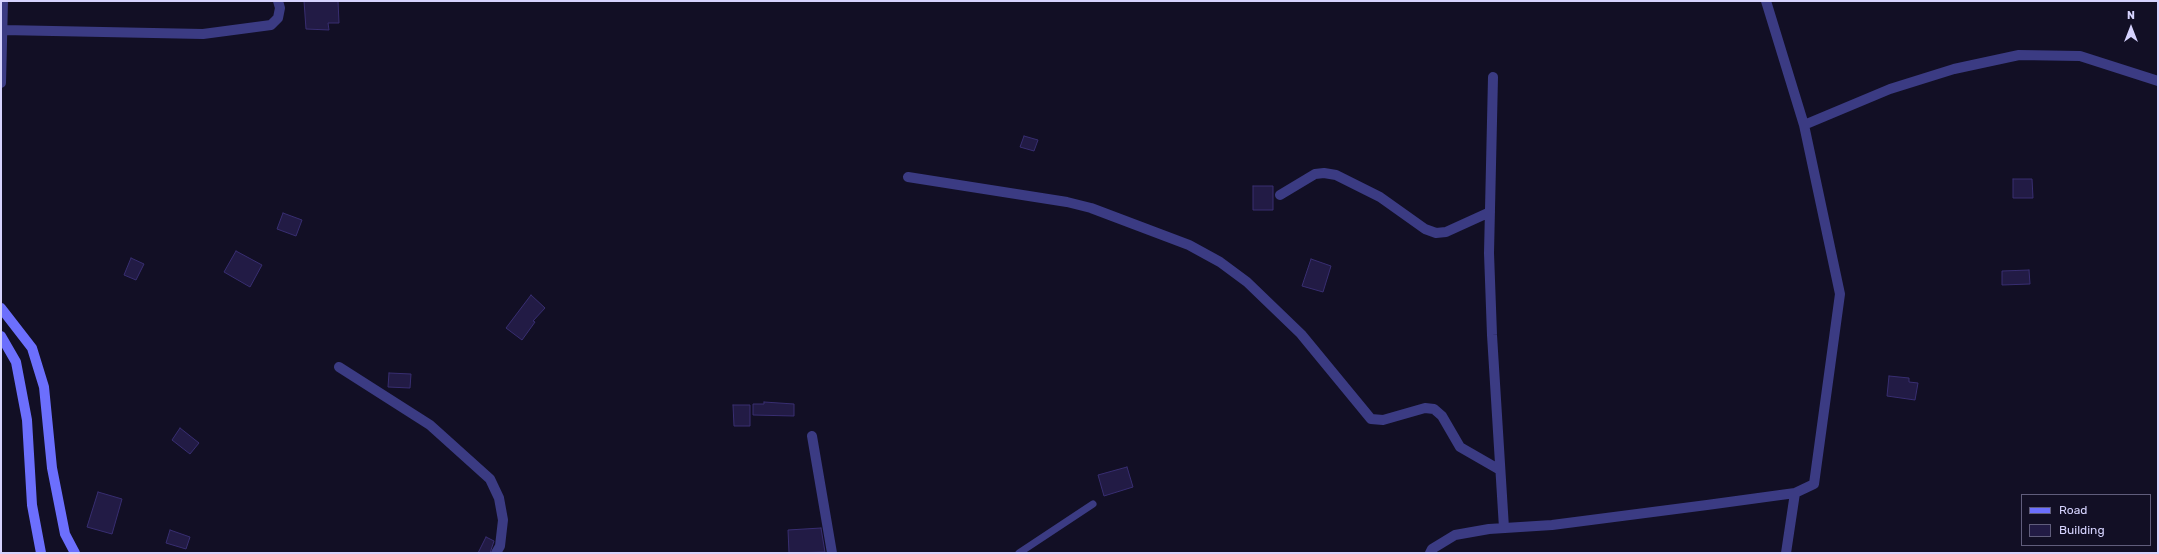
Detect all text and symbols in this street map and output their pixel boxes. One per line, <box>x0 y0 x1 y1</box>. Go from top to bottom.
north arrow <box>2111 8 2151 48</box>
text: N <box>2127 9 2135 22</box>
legend <box>2021 494 2151 546</box>
text: Road <box>2059 503 2087 517</box>
text: Building <box>2059 523 2105 537</box>

